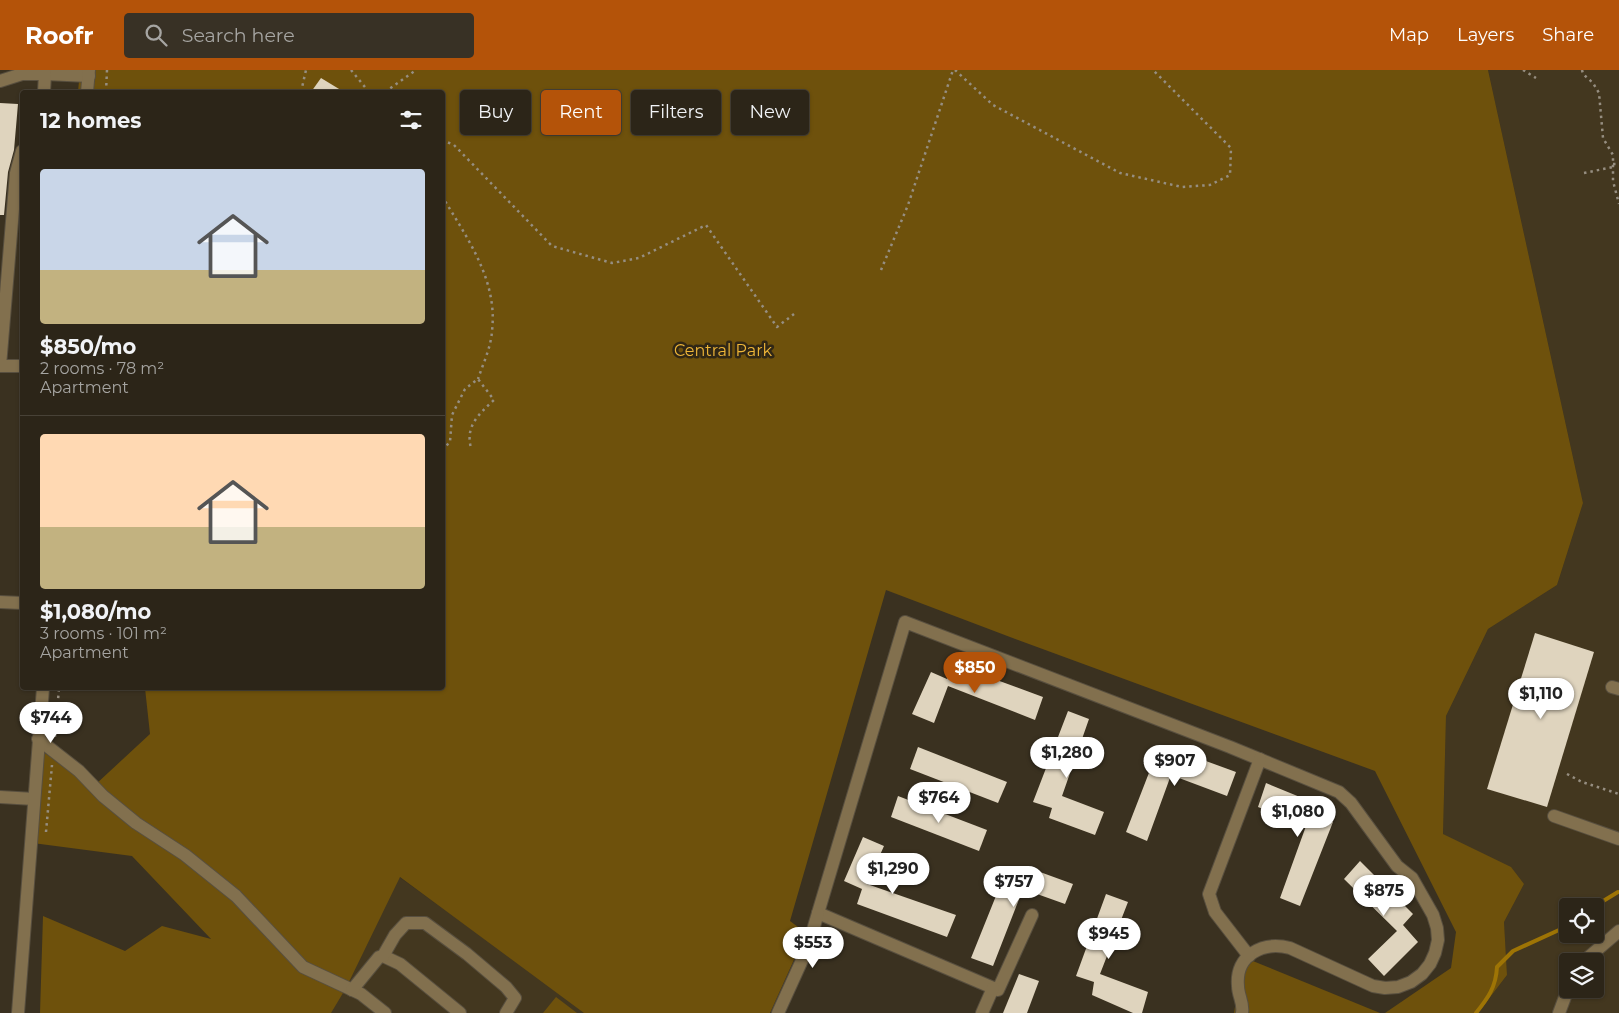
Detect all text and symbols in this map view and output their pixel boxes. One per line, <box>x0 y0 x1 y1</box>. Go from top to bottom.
search box <box>124 13 474 58</box>
text: Roofr <box>25 21 94 50</box>
icon: search <box>142 21 170 49</box>
text: Search here <box>182 24 295 47</box>
text: Map <box>1389 24 1429 46</box>
text: Layers <box>1457 24 1514 46</box>
text: Share <box>1542 24 1594 46</box>
chip: Buy <box>460 90 531 135</box>
chip: Rent <box>541 90 621 135</box>
chip: Filters <box>631 90 721 135</box>
chip: New <box>731 90 809 135</box>
icon: filters <box>397 106 425 134</box>
text: 12 homes <box>40 108 141 133</box>
icon: home <box>188 201 278 291</box>
text: $850/mo <box>40 334 136 359</box>
park label: Central Park <box>674 341 773 360</box>
text: 2 rooms · 78 m² <box>40 359 164 378</box>
text: Apartment <box>40 378 129 397</box>
icon: home <box>188 467 278 557</box>
text: $1,080/mo <box>40 599 151 624</box>
text: 3 rooms · 101 m² <box>40 624 167 643</box>
text: Apartment <box>40 643 129 662</box>
pin: $850 <box>945 652 1005 694</box>
text: $850 <box>954 658 996 677</box>
pin: $1,110 <box>1500 678 1582 720</box>
text: $1,110 <box>1519 684 1563 703</box>
pin: $744 <box>21 702 81 744</box>
text: $744 <box>31 708 71 727</box>
pin: $1,280 <box>1026 736 1108 779</box>
text: $1,280 <box>1041 743 1093 762</box>
pin: $907 <box>1145 744 1205 787</box>
text: $907 <box>1155 751 1195 770</box>
pin: $764 <box>909 782 969 824</box>
text: $764 <box>919 788 959 807</box>
pin: $1,080 <box>1257 796 1339 838</box>
text: $1,080 <box>1272 802 1324 821</box>
pin: $1,290 <box>852 852 934 895</box>
text: $1,290 <box>867 859 919 878</box>
pin: $757 <box>984 866 1044 908</box>
text: $757 <box>995 872 1033 891</box>
pin: $875 <box>1354 874 1414 917</box>
text: $875 <box>1364 881 1404 900</box>
map controls <box>1559 898 1604 998</box>
button: locate <box>1559 898 1604 943</box>
pin: $945 <box>1079 918 1139 960</box>
text: $945 <box>1089 924 1129 943</box>
pin: $553 <box>783 926 843 969</box>
text: $553 <box>794 933 832 952</box>
button: layers <box>1559 953 1604 998</box>

